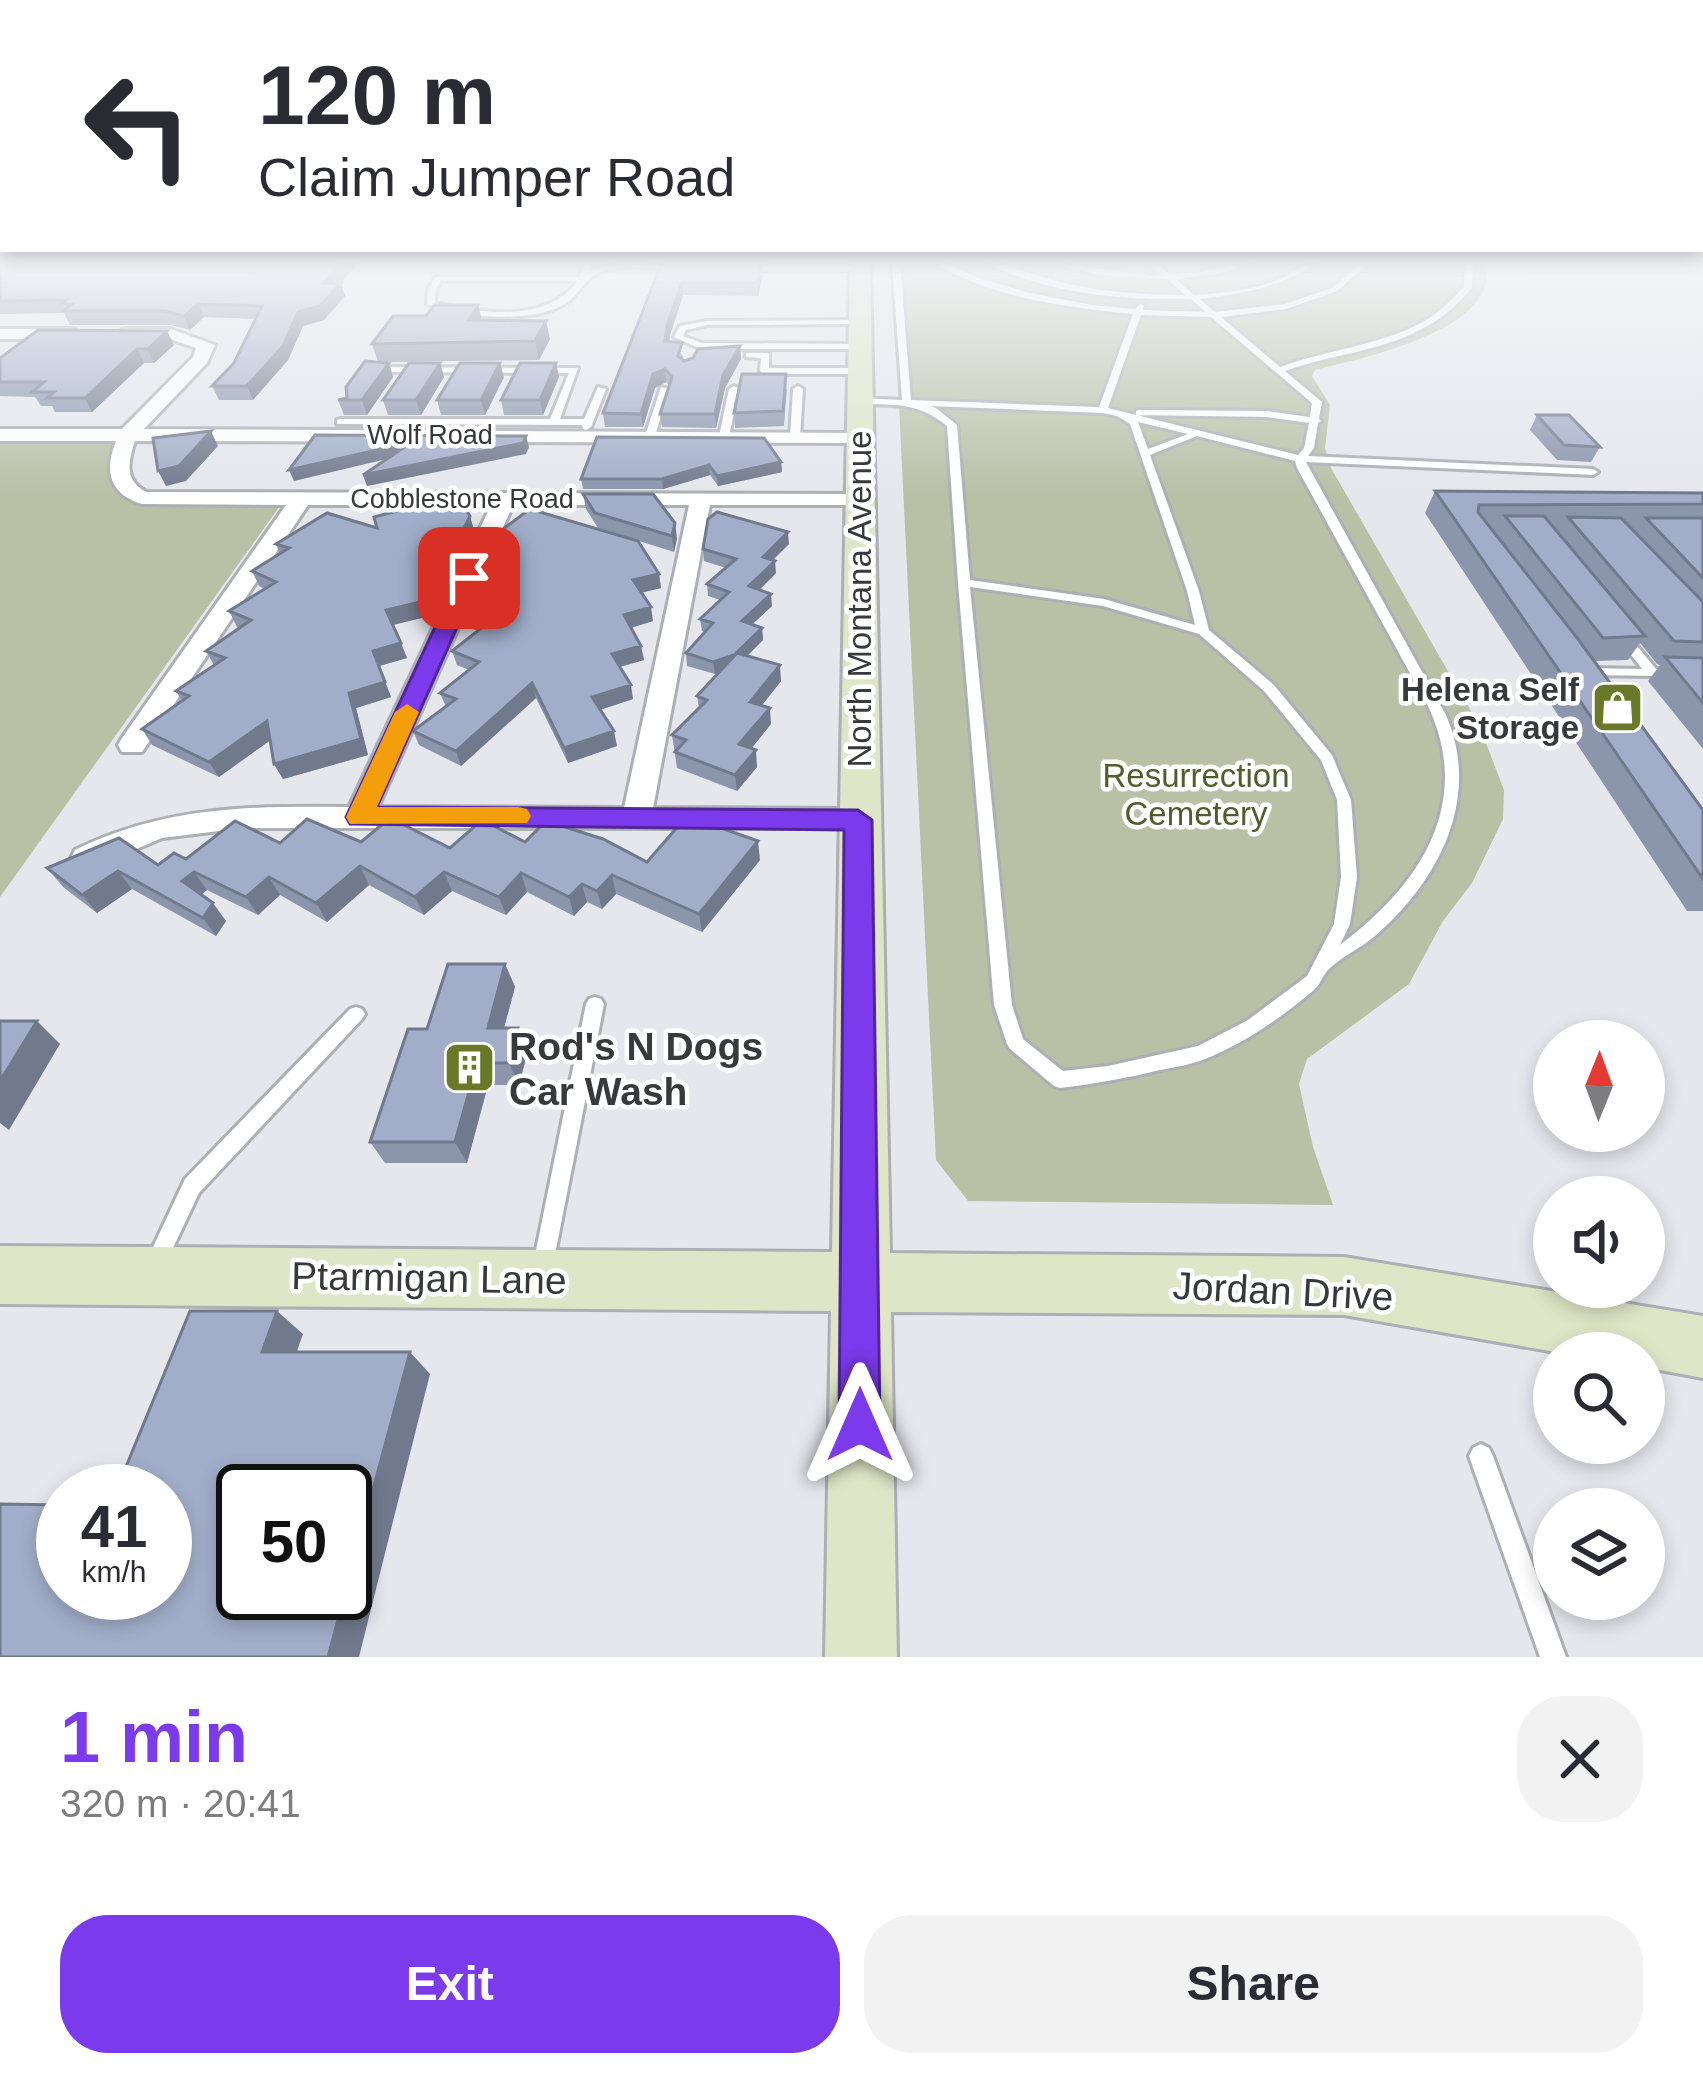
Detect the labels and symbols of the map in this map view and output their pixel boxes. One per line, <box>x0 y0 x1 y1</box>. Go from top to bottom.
street label: Wolf Road <box>367 420 493 450</box>
street label: North Montana Avenue <box>841 431 878 767</box>
street label: Cobblestone Road <box>350 484 574 514</box>
pin <box>418 527 520 629</box>
place label: Helena Self Storage <box>1401 671 1580 746</box>
shop icon: Helena Self Storage <box>1590 680 1646 736</box>
park label: Resurrection Cemetery <box>1102 757 1290 832</box>
north arrow <box>1533 1020 1665 1152</box>
place label: Rod's N Dogs Car Wash <box>509 1025 763 1113</box>
building icon: Rod's N Dogs Car Wash <box>442 1040 498 1096</box>
street label: Ptarmigan Lane <box>291 1254 567 1302</box>
street label: Jordan Drive <box>1171 1264 1395 1318</box>
position arrow <box>797 1362 923 1488</box>
speed limit sign: 50 <box>216 1464 372 1620</box>

